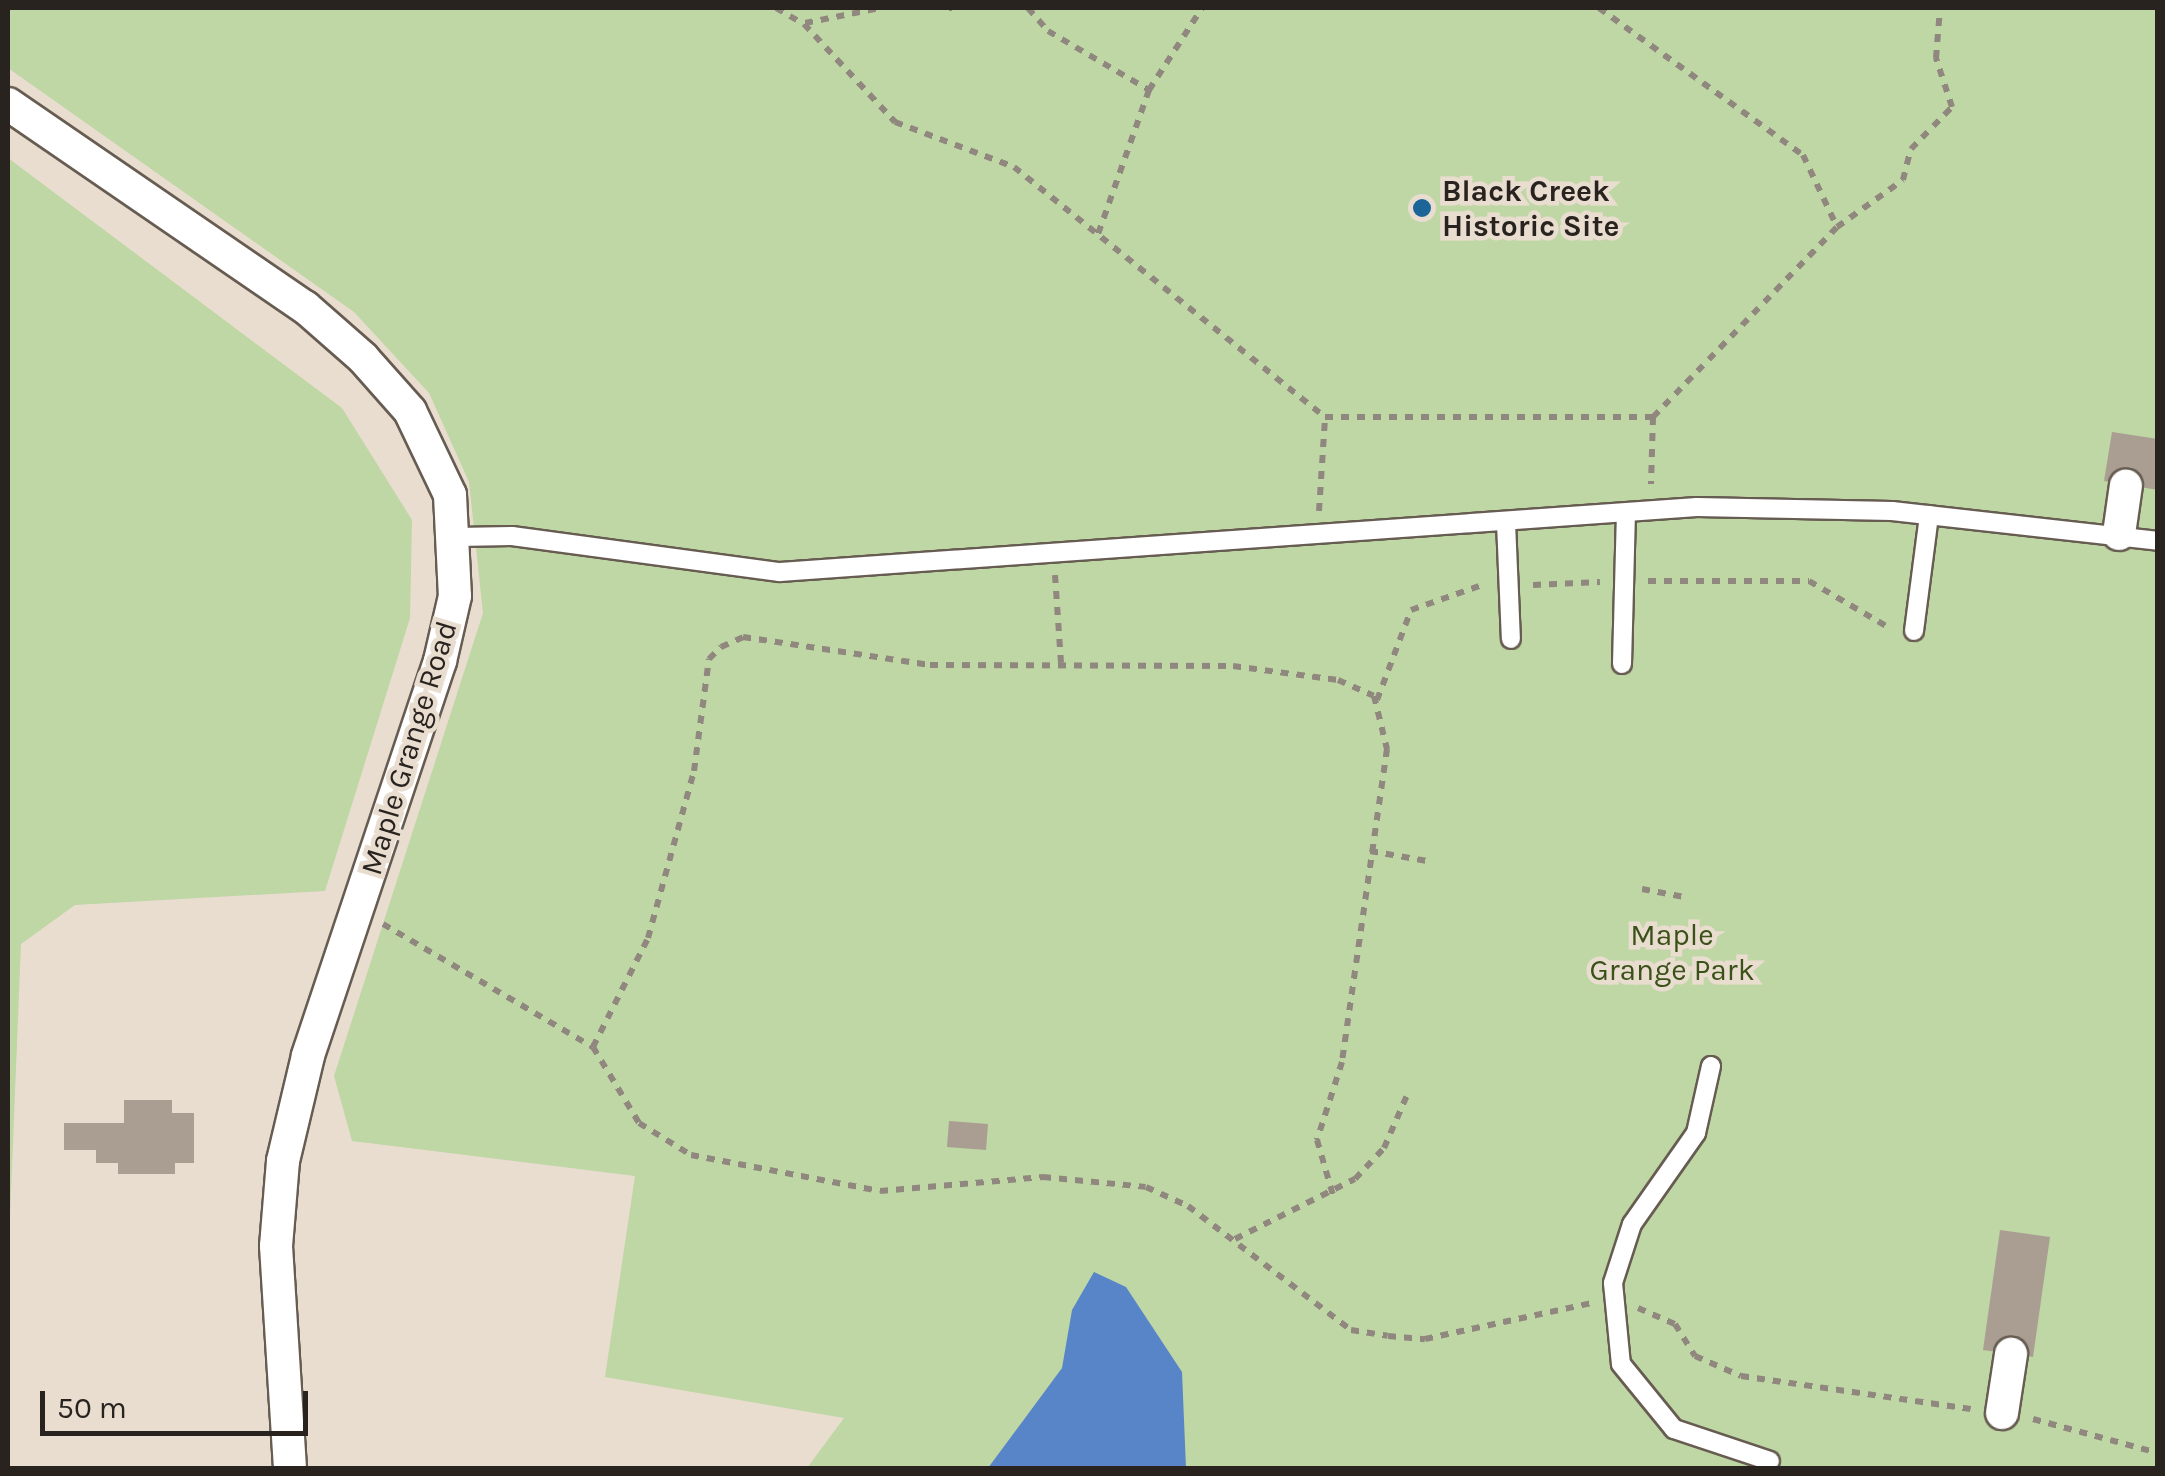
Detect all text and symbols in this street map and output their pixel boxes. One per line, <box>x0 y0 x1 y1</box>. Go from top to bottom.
place label: Black Creek Historic Site <box>1442 173 1619 244</box>
marker: Black Creek Historic Site <box>1411 197 1433 219</box>
street label: Maple Grange Road <box>353 617 465 879</box>
park label: Maple Grange Park <box>1589 917 1755 988</box>
scale bar <box>45 1371 312 1433</box>
text: 50 m <box>57 1390 127 1426</box>

